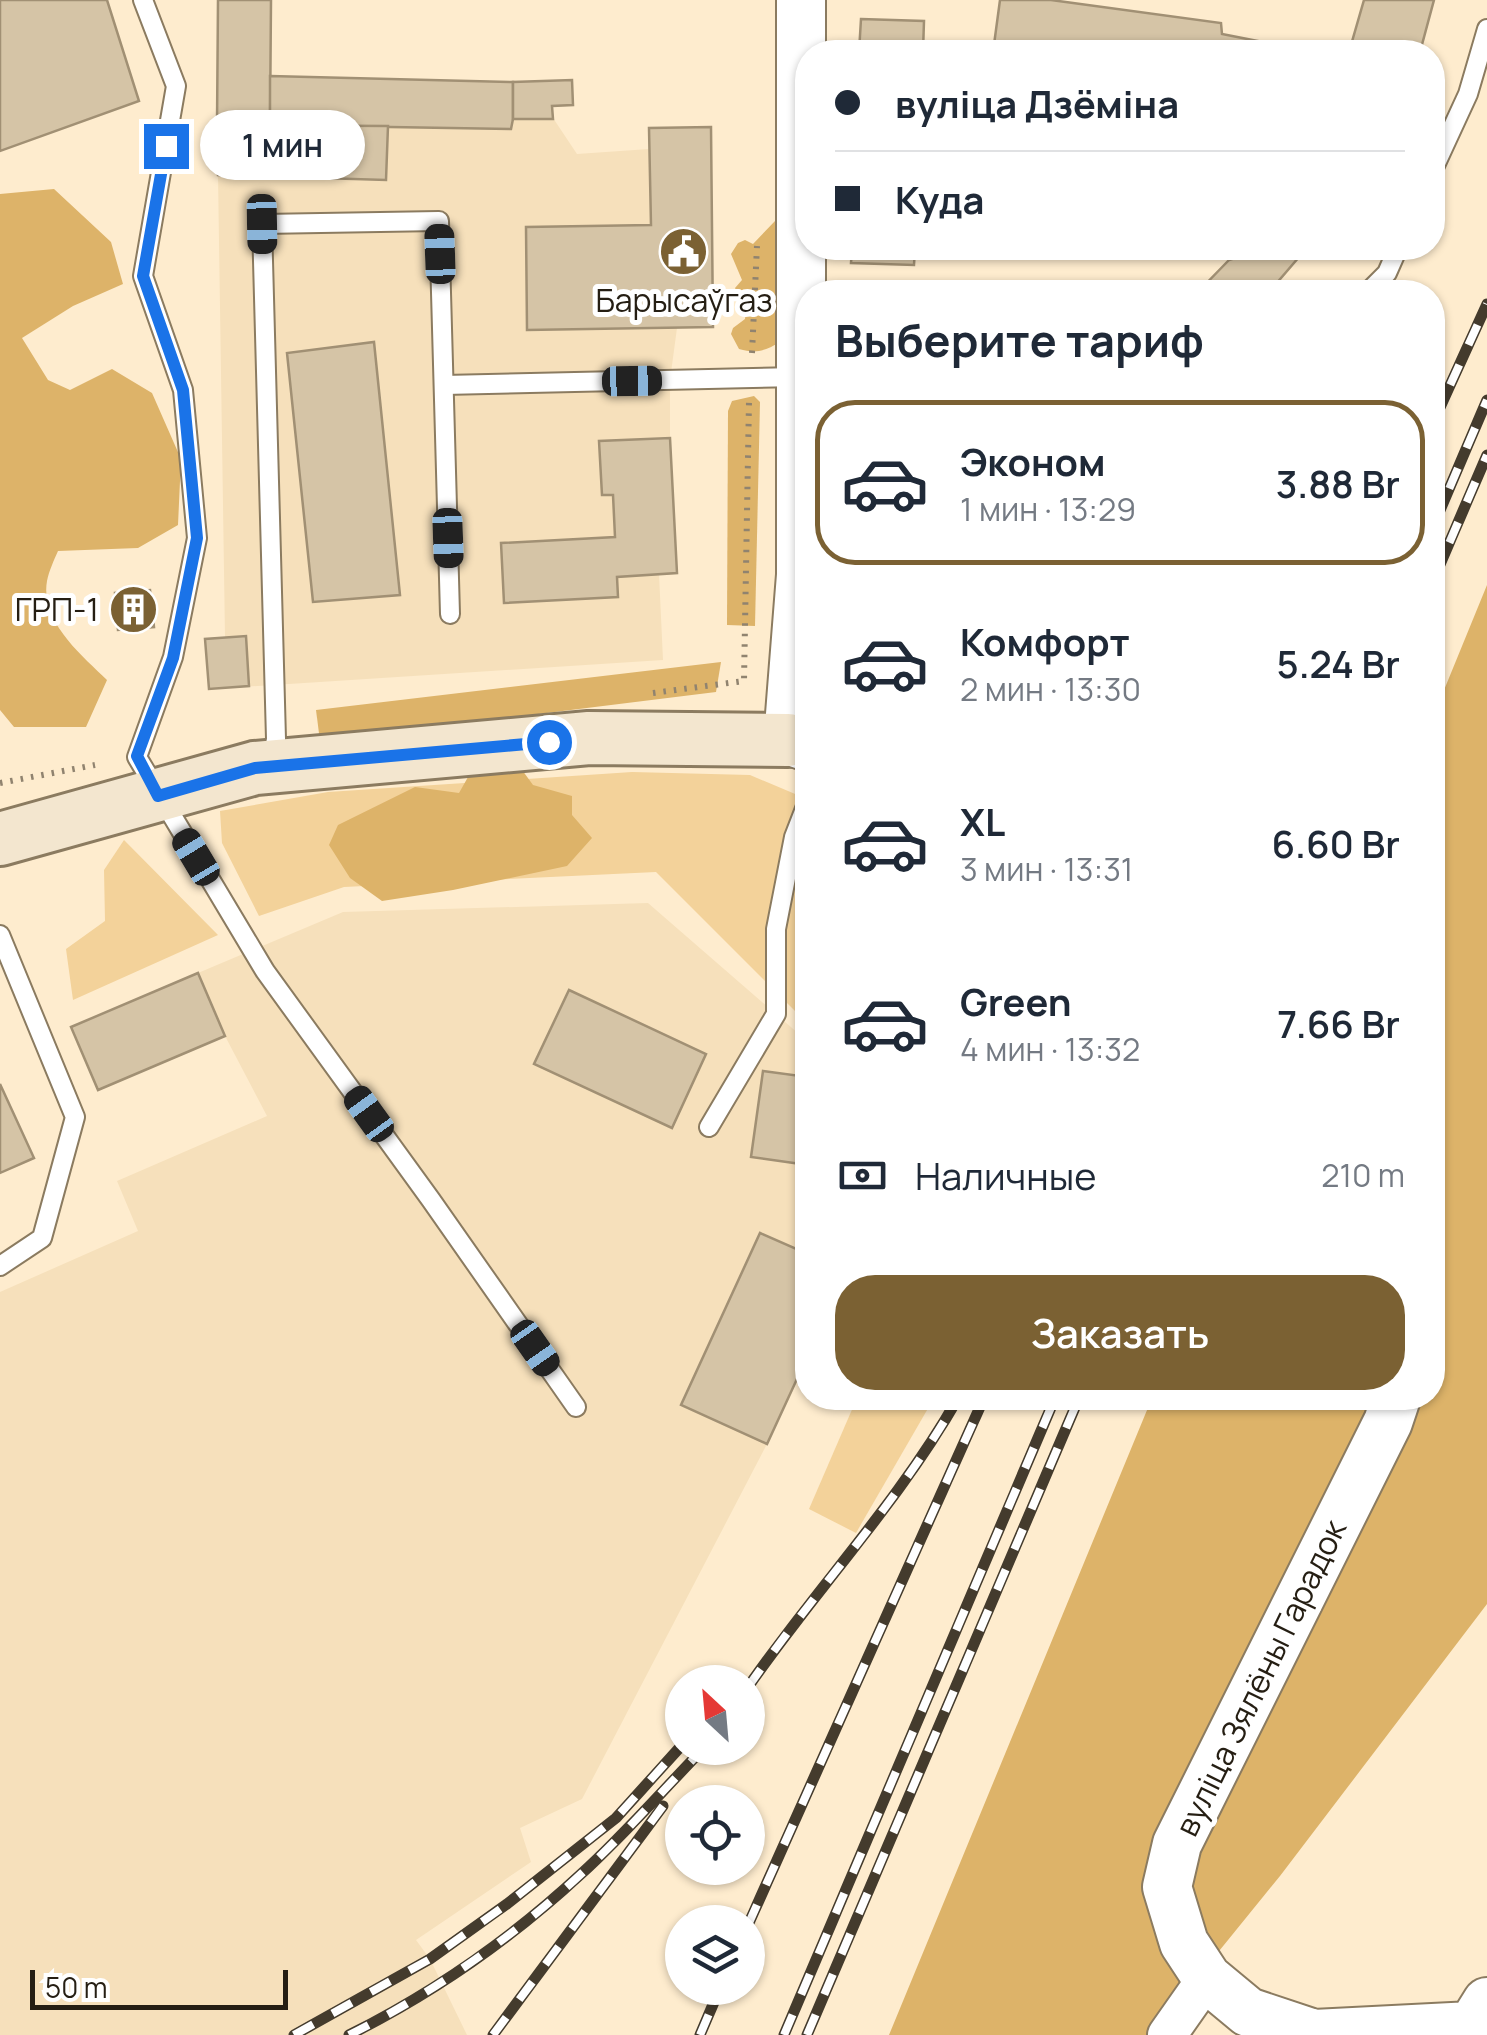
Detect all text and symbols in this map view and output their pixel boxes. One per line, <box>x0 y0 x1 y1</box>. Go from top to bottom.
text: вуліца Дзёміна <box>895 77 1179 129</box>
callout: 1 мин <box>201 111 366 181</box>
text: 1 мин <box>242 123 323 167</box>
route end <box>144 124 189 169</box>
text: Куда <box>895 173 984 225</box>
car <box>246 194 278 254</box>
car <box>424 223 456 285</box>
public building icon: Барысаўгаз <box>658 225 710 277</box>
place label: Барысаўгаз <box>595 278 773 322</box>
text: Выберите тариф <box>835 309 1204 371</box>
car <box>602 365 662 397</box>
text: Эконом <box>960 435 1106 487</box>
icon: car <box>840 438 930 528</box>
text: 3.88 Br <box>1276 457 1400 509</box>
text: 1 мин · 13:29 <box>960 487 1136 531</box>
car <box>432 507 464 569</box>
building icon: ГРП-1 <box>108 584 160 636</box>
place label: ГРП-1 <box>15 587 99 631</box>
text: Комфорт <box>960 615 1130 667</box>
icon: car <box>840 618 930 708</box>
text: 5.24 Br <box>1276 637 1400 689</box>
text: 2 мин · 13:30 <box>960 667 1141 711</box>
route start <box>527 720 572 765</box>
text: XL <box>960 795 1005 847</box>
icon: car <box>840 798 930 888</box>
text: 6.60 Br <box>1271 817 1400 869</box>
car <box>168 824 224 890</box>
text: 3 мин · 13:31 <box>960 847 1133 891</box>
text: Green <box>960 975 1072 1027</box>
icon: car <box>840 978 930 1068</box>
text: 7.66 Br <box>1277 997 1400 1049</box>
text: 4 мин · 13:32 <box>960 1027 1140 1071</box>
car <box>339 1081 399 1147</box>
icon: cash <box>835 1148 890 1203</box>
text: Наличные <box>915 1149 1096 1201</box>
text: 210 m <box>1321 1153 1405 1197</box>
button: Заказать <box>835 1275 1405 1390</box>
car <box>506 1315 564 1381</box>
street label: вуліца Зялёны Гарадок <box>1164 1511 1356 1843</box>
north arrow <box>665 1665 765 1765</box>
map controls <box>665 1665 765 2005</box>
button: locate <box>665 1785 765 1885</box>
button: layers <box>665 1905 765 2005</box>
scale bar <box>30 1965 288 2010</box>
text: 50 m <box>45 1968 108 2006</box>

